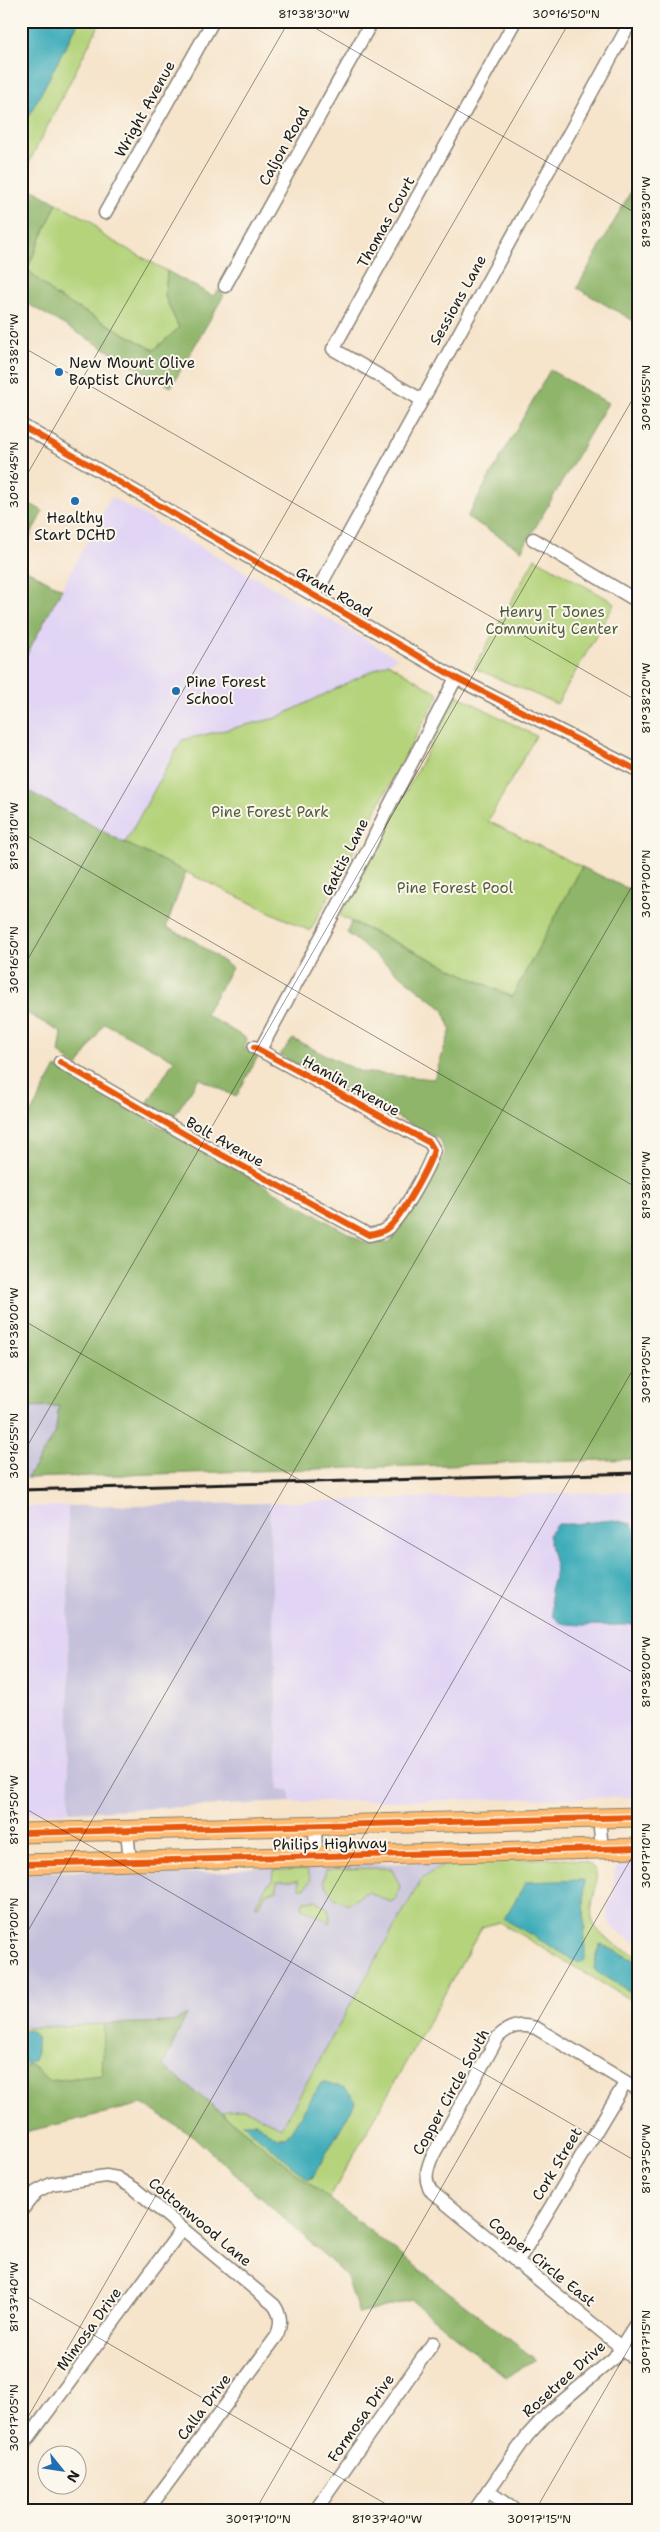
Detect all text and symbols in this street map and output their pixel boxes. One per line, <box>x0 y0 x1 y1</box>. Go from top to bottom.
text: 81°38'30"W <box>278 6 350 22</box>
text: 30°16'50"N <box>532 6 600 22</box>
street label: Wright Avenue <box>110 57 180 161</box>
street label: Caljon Road <box>254 102 314 189</box>
street label: Thomas Court <box>353 173 419 271</box>
text: 81°38'30"W <box>638 176 654 248</box>
street label: Sessions Lane <box>425 251 491 349</box>
text: 81°38'20"W <box>6 313 22 385</box>
place label: New Mount Olive Baptist Church <box>69 353 195 390</box>
text: 30°16'55"N <box>638 365 654 431</box>
marker: New Mount Olive Baptist Church <box>53 366 65 378</box>
text: 30°16'45"N <box>6 442 22 508</box>
marker: Healthy Start DCHD <box>69 495 81 507</box>
place label: Healthy Start DCHD <box>34 508 116 545</box>
street label: Grant Road <box>292 562 376 622</box>
park label: Henry T Jones Community Center <box>485 602 619 639</box>
text: 81°38'20"W <box>638 662 654 734</box>
place label: Pine Forest School <box>186 672 266 709</box>
marker: Pine Forest School <box>170 685 182 697</box>
text: 81°38'10"W <box>6 802 22 870</box>
park label: Pine Forest Park <box>211 802 329 822</box>
street label: Gattis Lane <box>317 815 373 899</box>
text: 30°17'00"N <box>638 850 654 918</box>
park label: Pine Forest Pool <box>397 878 514 898</box>
text: 30°16'50"N <box>6 926 22 994</box>
street label: Hamlin Avenue <box>299 1051 403 1121</box>
street label: Bolt Avenue <box>182 1112 268 1172</box>
text: 81°38'10"W <box>638 1151 654 1219</box>
text: 81°38'00"W <box>6 1287 22 1359</box>
text: 30°17'05"N <box>638 1336 654 1404</box>
text: 30°16'55"N <box>6 1413 22 1479</box>
text: 81°38'00"W <box>638 1636 654 1708</box>
text: 81°37'50"W <box>6 1775 22 1845</box>
text: 30°17'10"N <box>638 1823 654 1889</box>
street label: Philips Highway <box>272 1833 388 1855</box>
text: 30°17'00"N <box>6 1898 22 1966</box>
street label: Copper Circle South <box>408 2025 494 2159</box>
street label: Cork Street <box>527 2124 587 2204</box>
text: 81°37'50"W <box>638 2124 654 2194</box>
street label: Cottonwood Lane <box>144 2173 256 2271</box>
street label: Copper Circle East <box>484 2213 600 2311</box>
text: 81°37'40"W <box>6 2262 22 2332</box>
street label: Mimosa Drive <box>52 2283 126 2375</box>
text: 30°17'15"N <box>638 2310 654 2374</box>
street label: Rosetree Drive <box>518 2336 610 2422</box>
street label: Calla Drive <box>172 2370 236 2444</box>
street label: Formosa Drive <box>323 2370 399 2466</box>
text: 30°17'05"N <box>6 2384 22 2452</box>
north arrow <box>38 2444 88 2494</box>
text: N <box>63 2467 84 2486</box>
text: 30°17'10"N <box>225 2511 291 2527</box>
text: 81°37'40"W <box>352 2511 422 2527</box>
text: 30°17'15"N <box>507 2511 571 2527</box>

